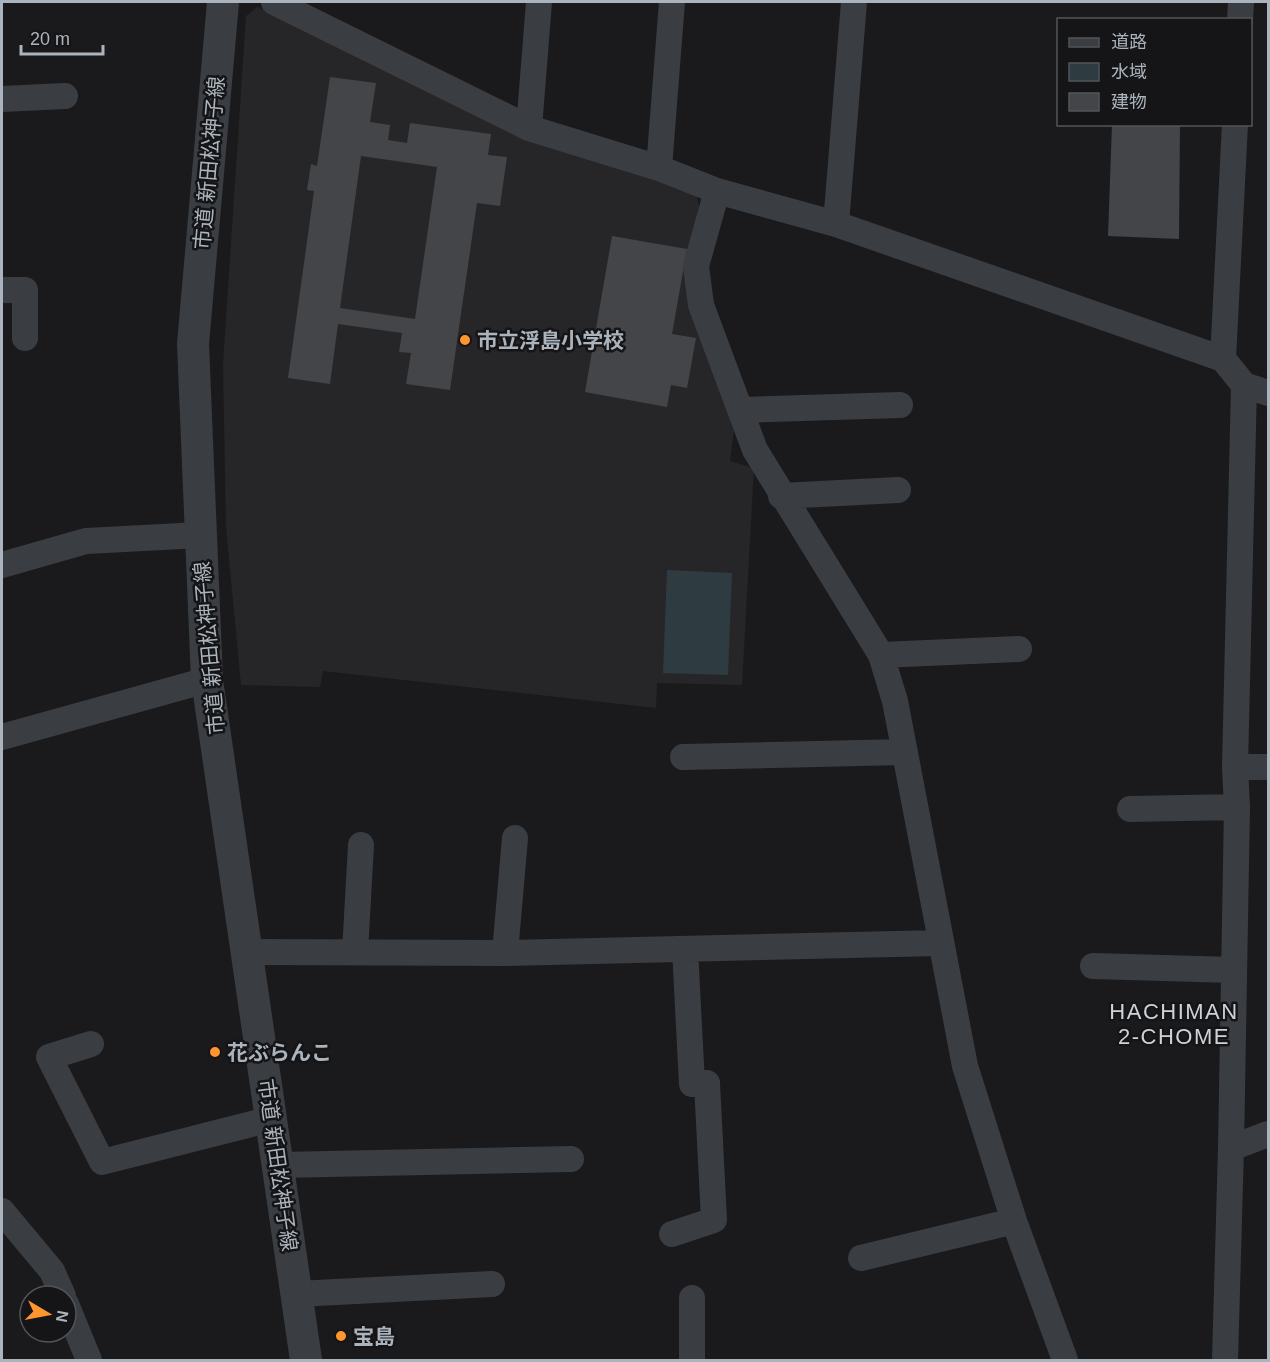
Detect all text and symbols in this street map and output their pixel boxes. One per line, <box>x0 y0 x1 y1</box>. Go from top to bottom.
scale bar <box>21 18 104 56</box>
legend <box>1057 18 1252 126</box>
text: 20 m <box>30 29 70 49</box>
text: 道路 <box>1111 32 1147 52</box>
text: 水域 <box>1111 62 1147 82</box>
street label: 市道 新田松神子線 <box>190 75 228 251</box>
text: 建物 <box>1111 92 1147 112</box>
place label: 市立浮島小学校 <box>477 329 624 352</box>
marker: 市立浮島小学校 <box>458 333 472 347</box>
street label: 市道 新田松神子線 <box>190 560 228 736</box>
district label: HACHIMAN 2-CHOME <box>1109 999 1239 1049</box>
place label: 花ぶらんこ <box>227 1041 332 1064</box>
marker: 花ぶらんこ <box>208 1045 222 1059</box>
street label: 市道 新田松神子線 <box>255 1077 301 1253</box>
north arrow <box>18 1284 78 1344</box>
text: N <box>53 1309 72 1324</box>
place label: 宝島 <box>353 1325 395 1348</box>
marker: 宝島 <box>334 1329 348 1343</box>

